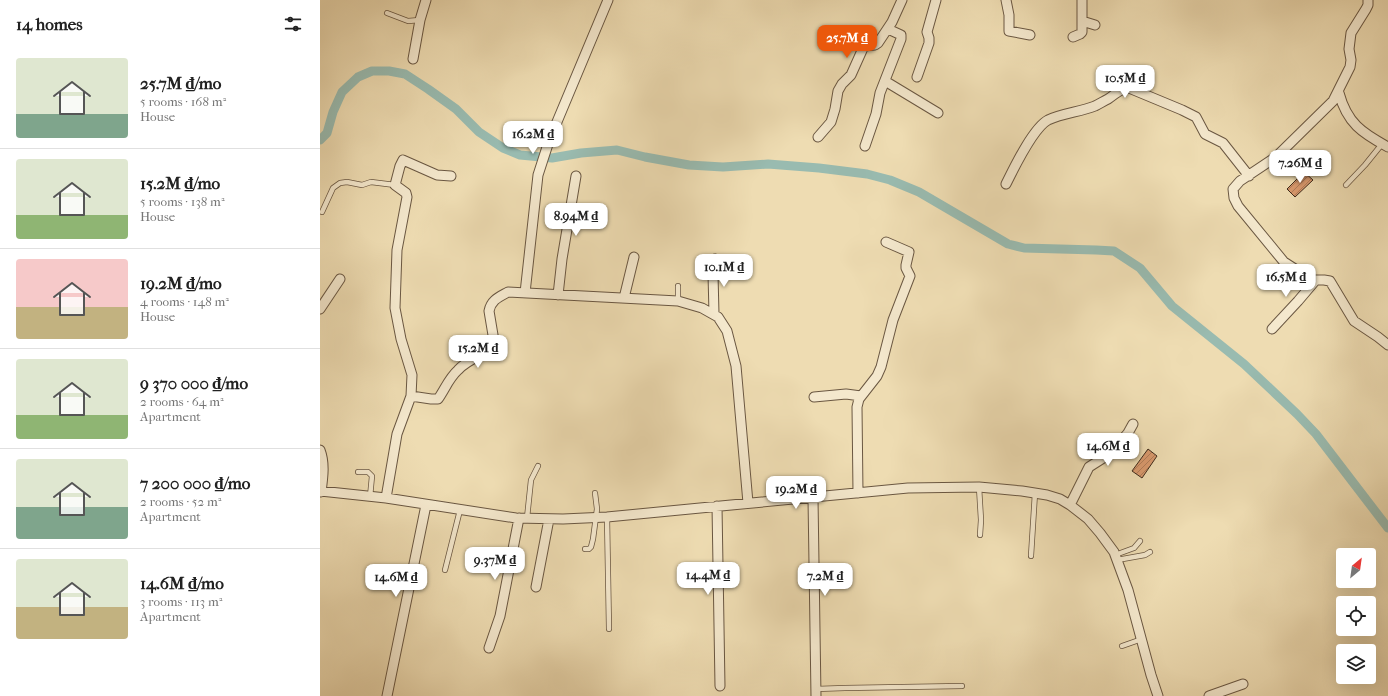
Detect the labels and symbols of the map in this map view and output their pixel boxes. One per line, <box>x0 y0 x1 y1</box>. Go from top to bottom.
pin: 25.7M ₫ <box>810 25 884 59</box>
pin: 10.5M ₫ <box>1088 65 1162 99</box>
pin: 16.2M ₫ <box>496 121 570 155</box>
pin: 7.26M ₫ <box>1263 150 1337 184</box>
pin: 8.94M ₫ <box>539 203 613 237</box>
pin: 10.1M ₫ <box>687 254 761 288</box>
pin: 16.5M ₫ <box>1249 264 1323 298</box>
pin: 15.2M ₫ <box>441 335 515 369</box>
pin: 14.6M ₫ <box>1071 433 1145 467</box>
pin: 19.2M ₫ <box>759 476 833 510</box>
pin: 9.37M ₫ <box>458 547 532 581</box>
north arrow <box>1336 548 1376 588</box>
pin: 14.4M ₫ <box>671 562 745 596</box>
pin: 7.2M ₫ <box>792 563 858 597</box>
pin: 14.6M ₫ <box>359 564 433 598</box>

